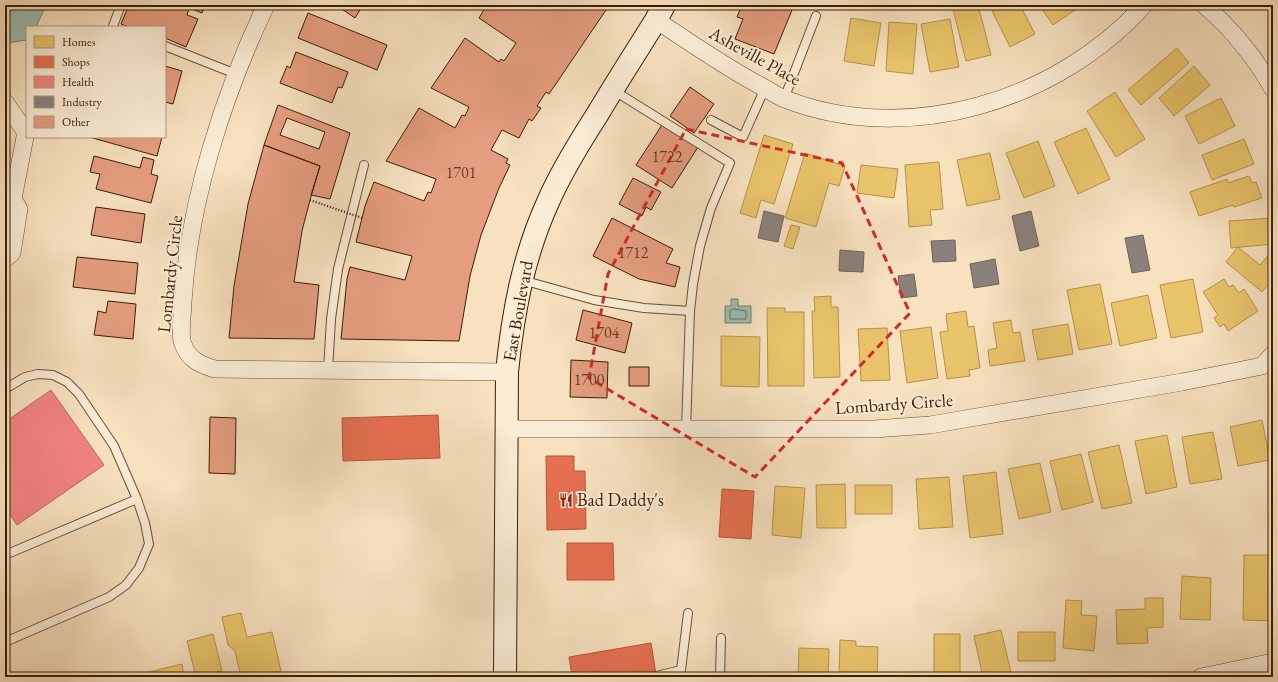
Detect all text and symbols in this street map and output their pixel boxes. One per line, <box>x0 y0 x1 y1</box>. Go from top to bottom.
street label: Asheville Place <box>704 20 805 90</box>
legend <box>26 26 166 138</box>
text: Homes <box>62 34 96 50</box>
text: Shops <box>62 54 90 70</box>
text: Health <box>62 74 94 90</box>
text: Industry <box>62 94 102 110</box>
text: Other <box>62 114 90 130</box>
house number: 1722 <box>652 146 683 167</box>
house number: 1701 <box>446 162 476 183</box>
street label: Lombardy Circle <box>152 214 187 334</box>
house number: 1712 <box>618 242 649 263</box>
street label: East Boulevard <box>497 258 538 363</box>
house number: 1704 <box>589 322 620 343</box>
house number: 1700 <box>574 369 605 390</box>
street label: Lombardy Circle <box>834 388 954 419</box>
place label: Bad Daddy's <box>577 488 664 511</box>
restaurant icon: Bad Daddy's <box>558 492 574 508</box>

